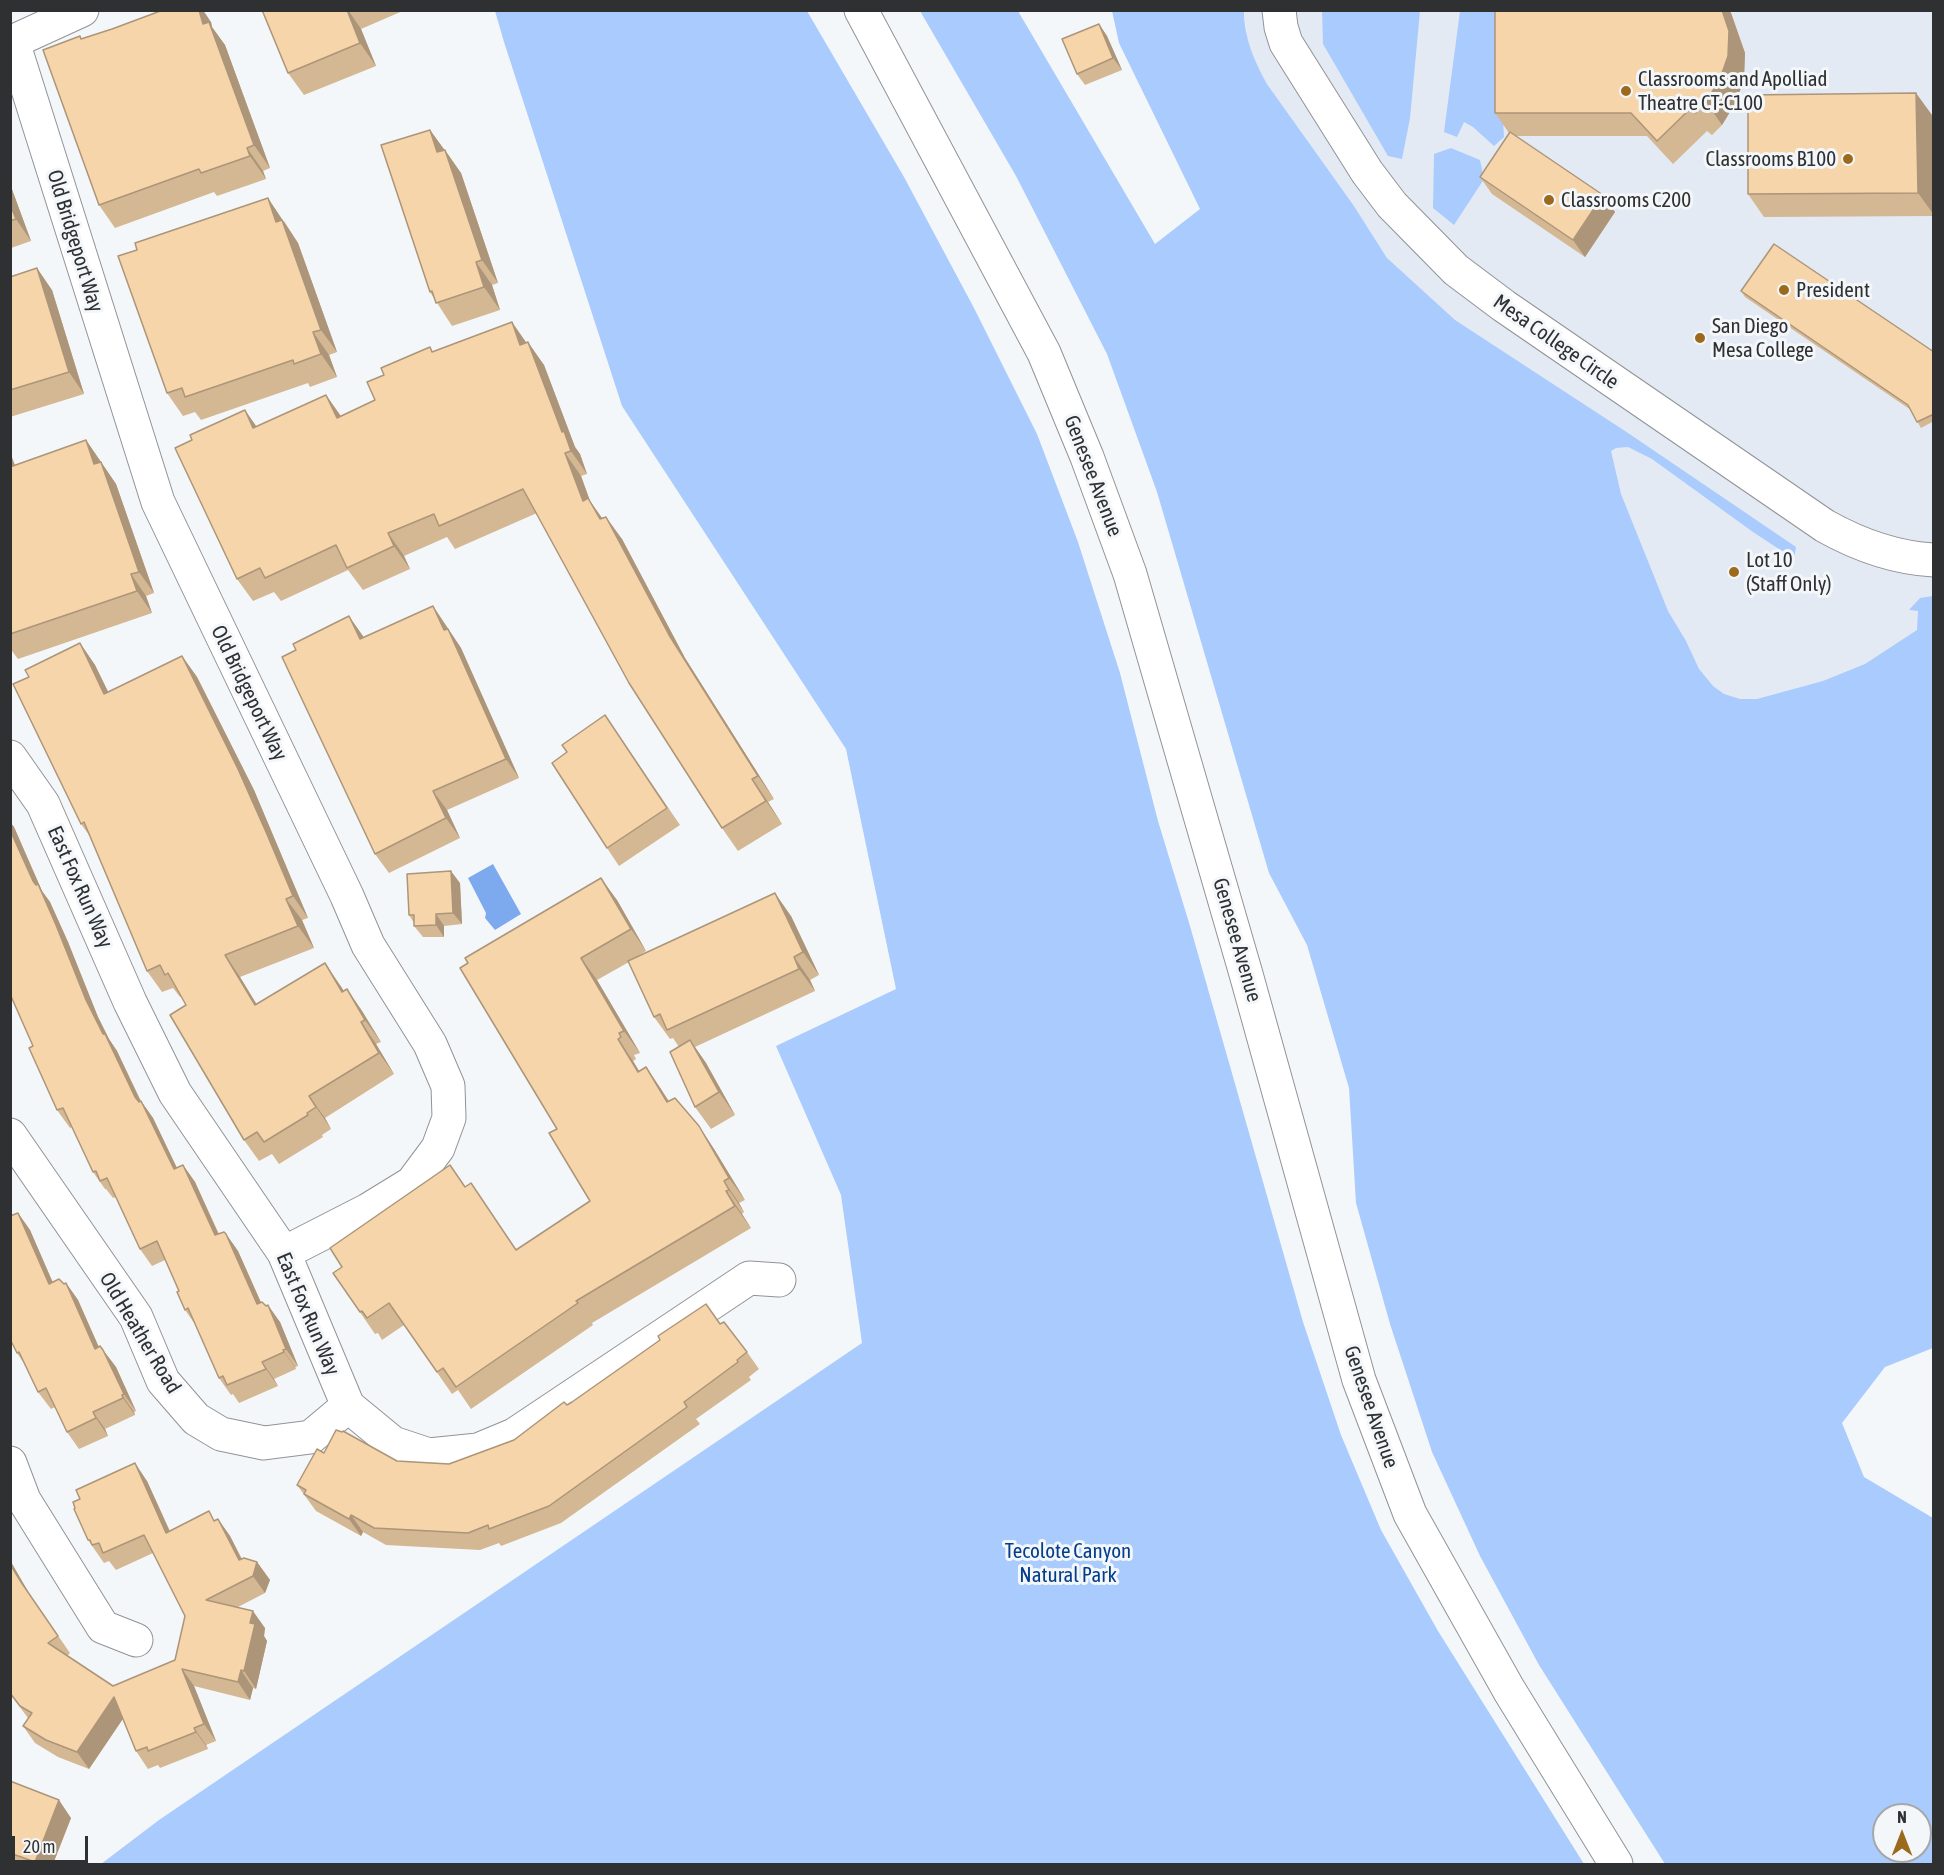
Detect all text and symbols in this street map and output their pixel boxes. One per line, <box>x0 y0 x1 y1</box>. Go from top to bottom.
place label: Classrooms and Apolliad Theatre CT-C100 <box>1638 66 1828 116</box>
marker: Classrooms and Apolliad Theatre CT-C100 <box>1619 84 1633 98</box>
place label: Classrooms B100 <box>1705 146 1836 172</box>
marker: Classrooms B100 <box>1841 152 1855 166</box>
street label: Old Bridgeport Way <box>41 167 109 315</box>
place label: Classrooms C200 <box>1561 187 1691 213</box>
marker: Classrooms C200 <box>1542 193 1556 207</box>
place label: President <box>1796 277 1870 303</box>
marker: President <box>1777 283 1791 297</box>
street label: Mesa College Circle <box>1488 289 1624 395</box>
place label: San Diego Mesa College <box>1712 313 1814 363</box>
marker: San Diego Mesa College <box>1693 331 1707 345</box>
street label: Genesee Avenue <box>1058 412 1128 540</box>
place label: Lot 10 (Staff Only) <box>1746 547 1831 597</box>
marker: Lot 10 (Staff Only) <box>1727 565 1741 579</box>
street label: Old Bridgeport Way <box>205 621 293 765</box>
street label: East Fox Run Way <box>42 822 118 952</box>
street label: Genesee Avenue <box>1207 875 1267 1005</box>
street label: East Fox Run Way <box>271 1249 345 1379</box>
street label: Old Heather Road <box>94 1268 186 1398</box>
street label: Genesee Avenue <box>1338 1342 1404 1472</box>
park label: Tecolote Canyon Natural Park <box>1005 1538 1131 1588</box>
north arrow <box>1872 1803 1932 1863</box>
text: N <box>1897 1808 1907 1826</box>
scale bar <box>15 1824 92 1862</box>
text: 20 m <box>23 1836 55 1857</box>

